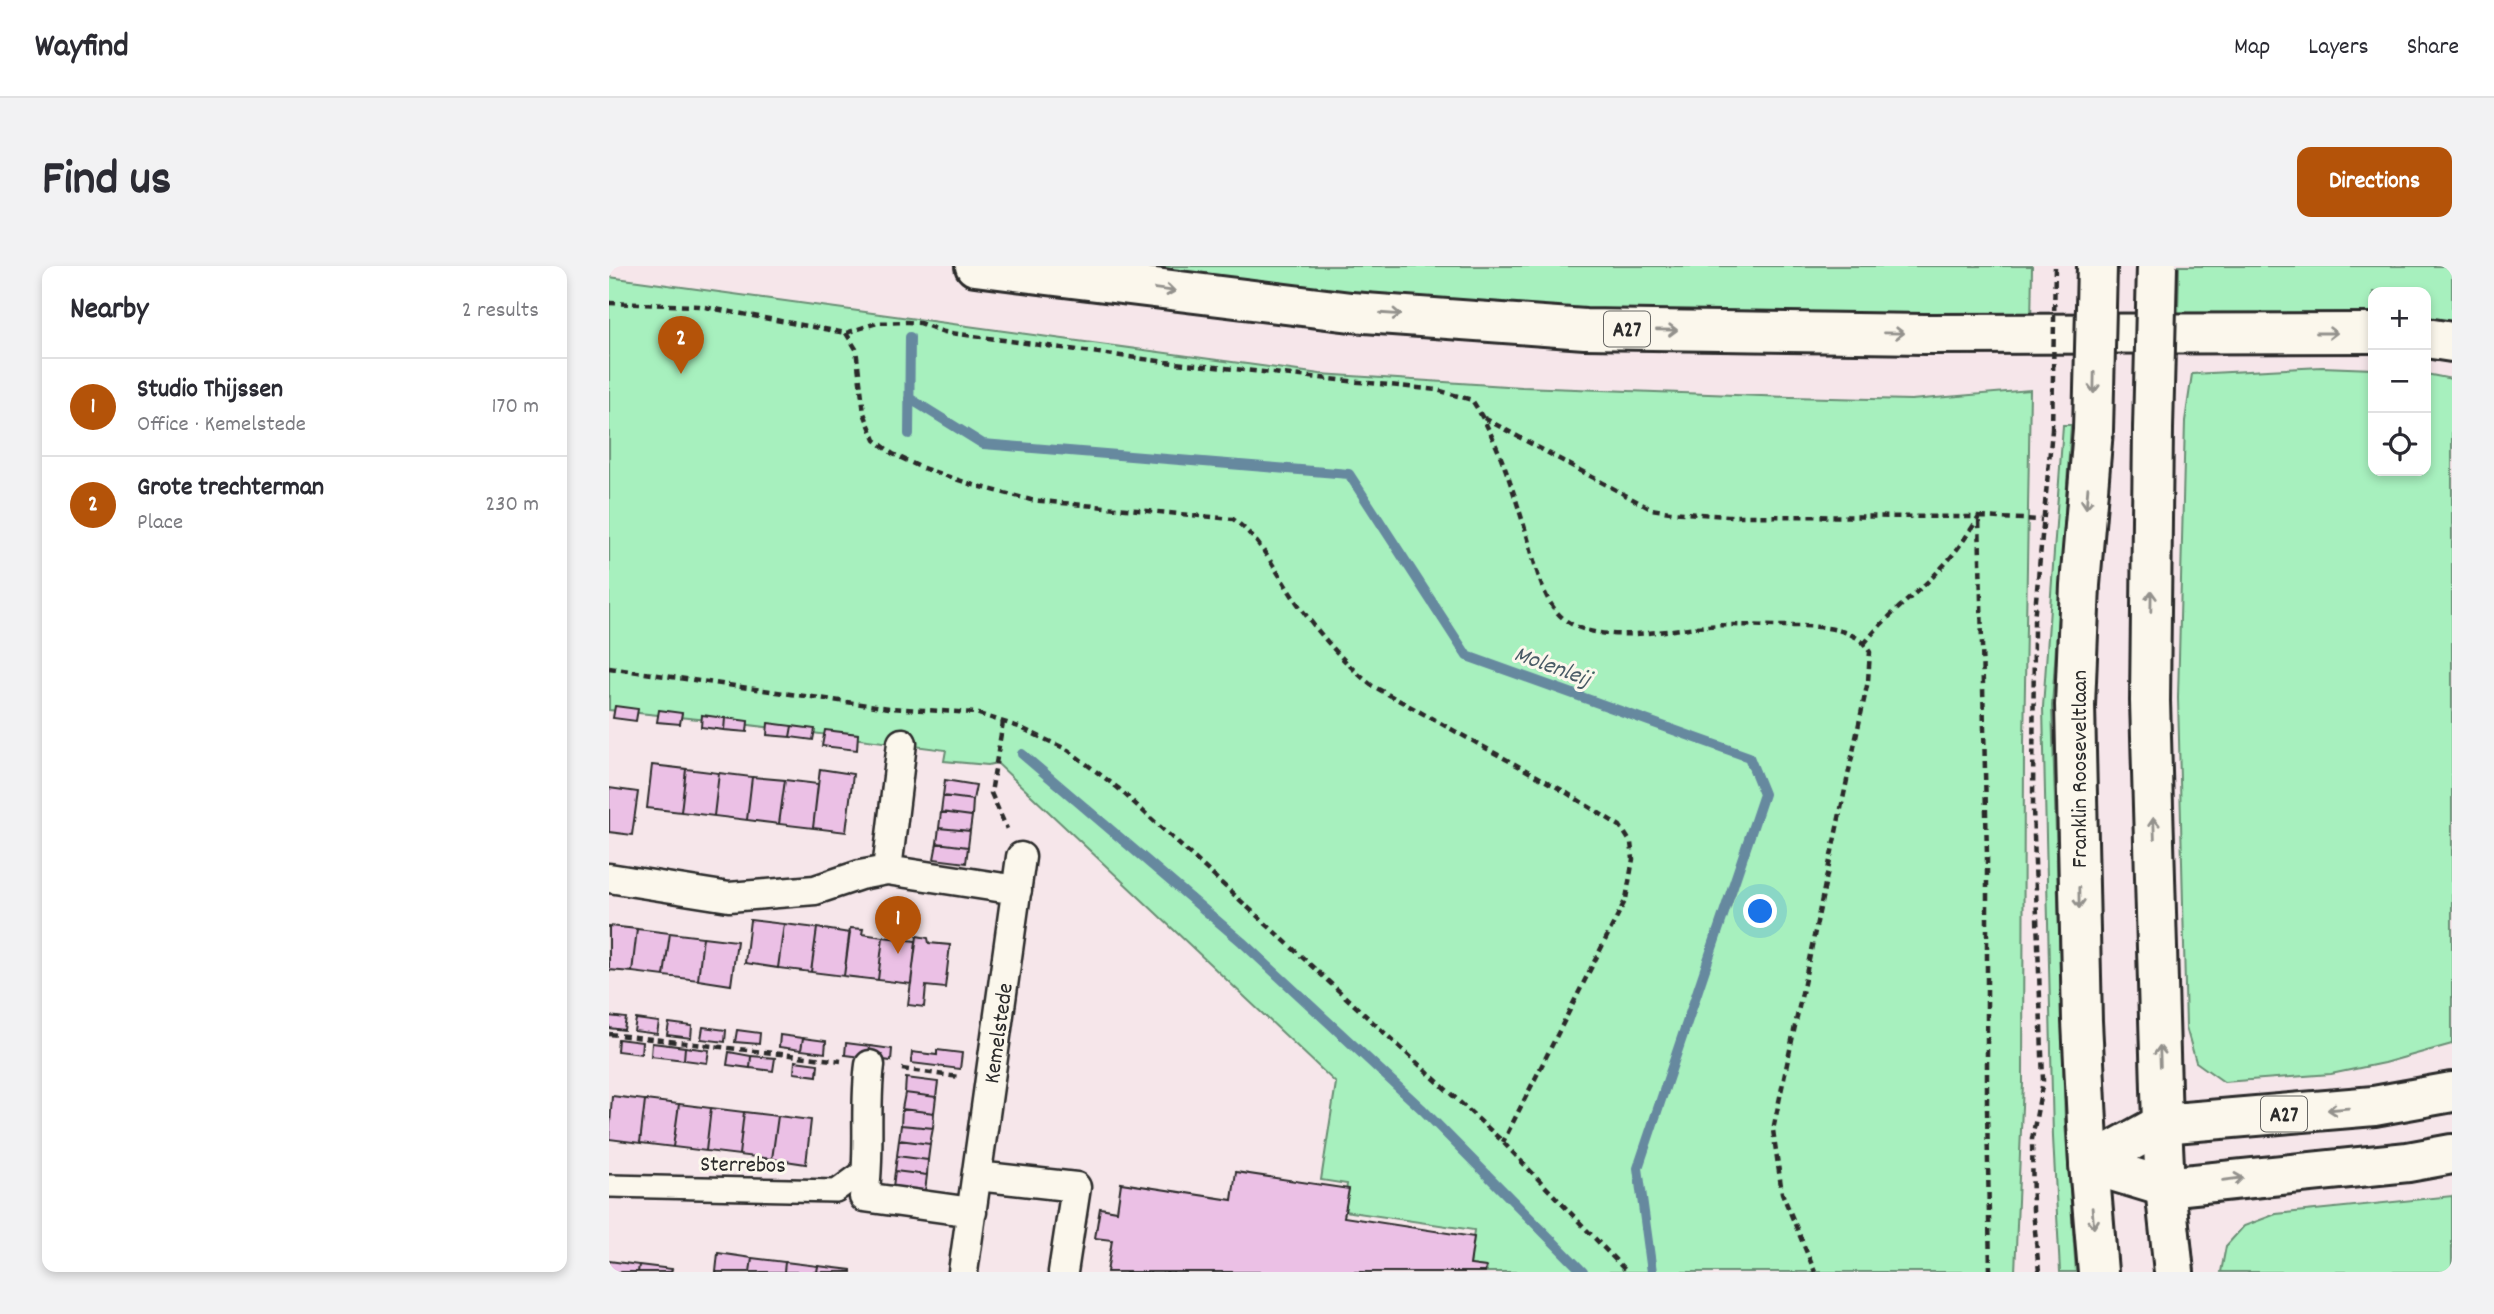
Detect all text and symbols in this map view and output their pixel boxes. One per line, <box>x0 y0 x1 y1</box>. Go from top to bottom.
text: Wayfind <box>35 25 129 72</box>
text: Map <box>2234 31 2270 65</box>
text: Layers <box>2308 31 2369 65</box>
text: Share <box>2407 31 2459 65</box>
text: Find us <box>42 147 171 217</box>
button: Directions <box>2297 147 2452 217</box>
one-way arrow <box>1153 283 1176 296</box>
map controls <box>2368 287 2431 476</box>
button: + <box>2368 287 2431 350</box>
text: Nearby <box>70 290 148 333</box>
text: 2 results <box>462 295 539 328</box>
one-way arrow <box>1379 308 1402 321</box>
road number: A27 <box>1604 312 1650 346</box>
pin: 2 <box>658 316 704 374</box>
one-way arrow <box>1655 323 1678 337</box>
one-way arrow <box>1883 326 1906 340</box>
one-way arrow <box>2316 326 2339 340</box>
button: − <box>2368 350 2431 413</box>
one-way arrow <box>2087 371 2101 394</box>
text: Studio Thijssen <box>137 372 283 409</box>
text: 1 <box>90 391 96 424</box>
text: 170 m <box>492 391 539 424</box>
text: Office · Kemelstede <box>137 409 306 442</box>
button: locate <box>2368 413 2431 476</box>
text: Grote trechterman <box>137 470 324 507</box>
one-way arrow <box>2080 486 2093 509</box>
text: 2 <box>88 489 98 522</box>
text: 230 m <box>485 489 539 522</box>
text: Place <box>137 507 183 540</box>
one-way arrow <box>2145 590 2158 613</box>
water label: Molenleij <box>1509 638 1597 698</box>
street label: Franklin Rooseveltlaan <box>2065 670 2098 868</box>
one-way arrow <box>2147 817 2160 840</box>
one-way arrow <box>2072 886 2086 909</box>
your location <box>1743 894 1777 928</box>
pin: 1 <box>875 896 921 954</box>
street label: Kemelstede <box>977 981 1024 1086</box>
one-way arrow <box>2153 1045 2167 1068</box>
road number: A27 <box>2261 1096 2307 1132</box>
one-way arrow <box>2327 1103 2350 1116</box>
street label: Sterrebos <box>700 1149 786 1184</box>
one-way arrow <box>2221 1173 2244 1186</box>
one-way arrow <box>2087 1206 2100 1229</box>

